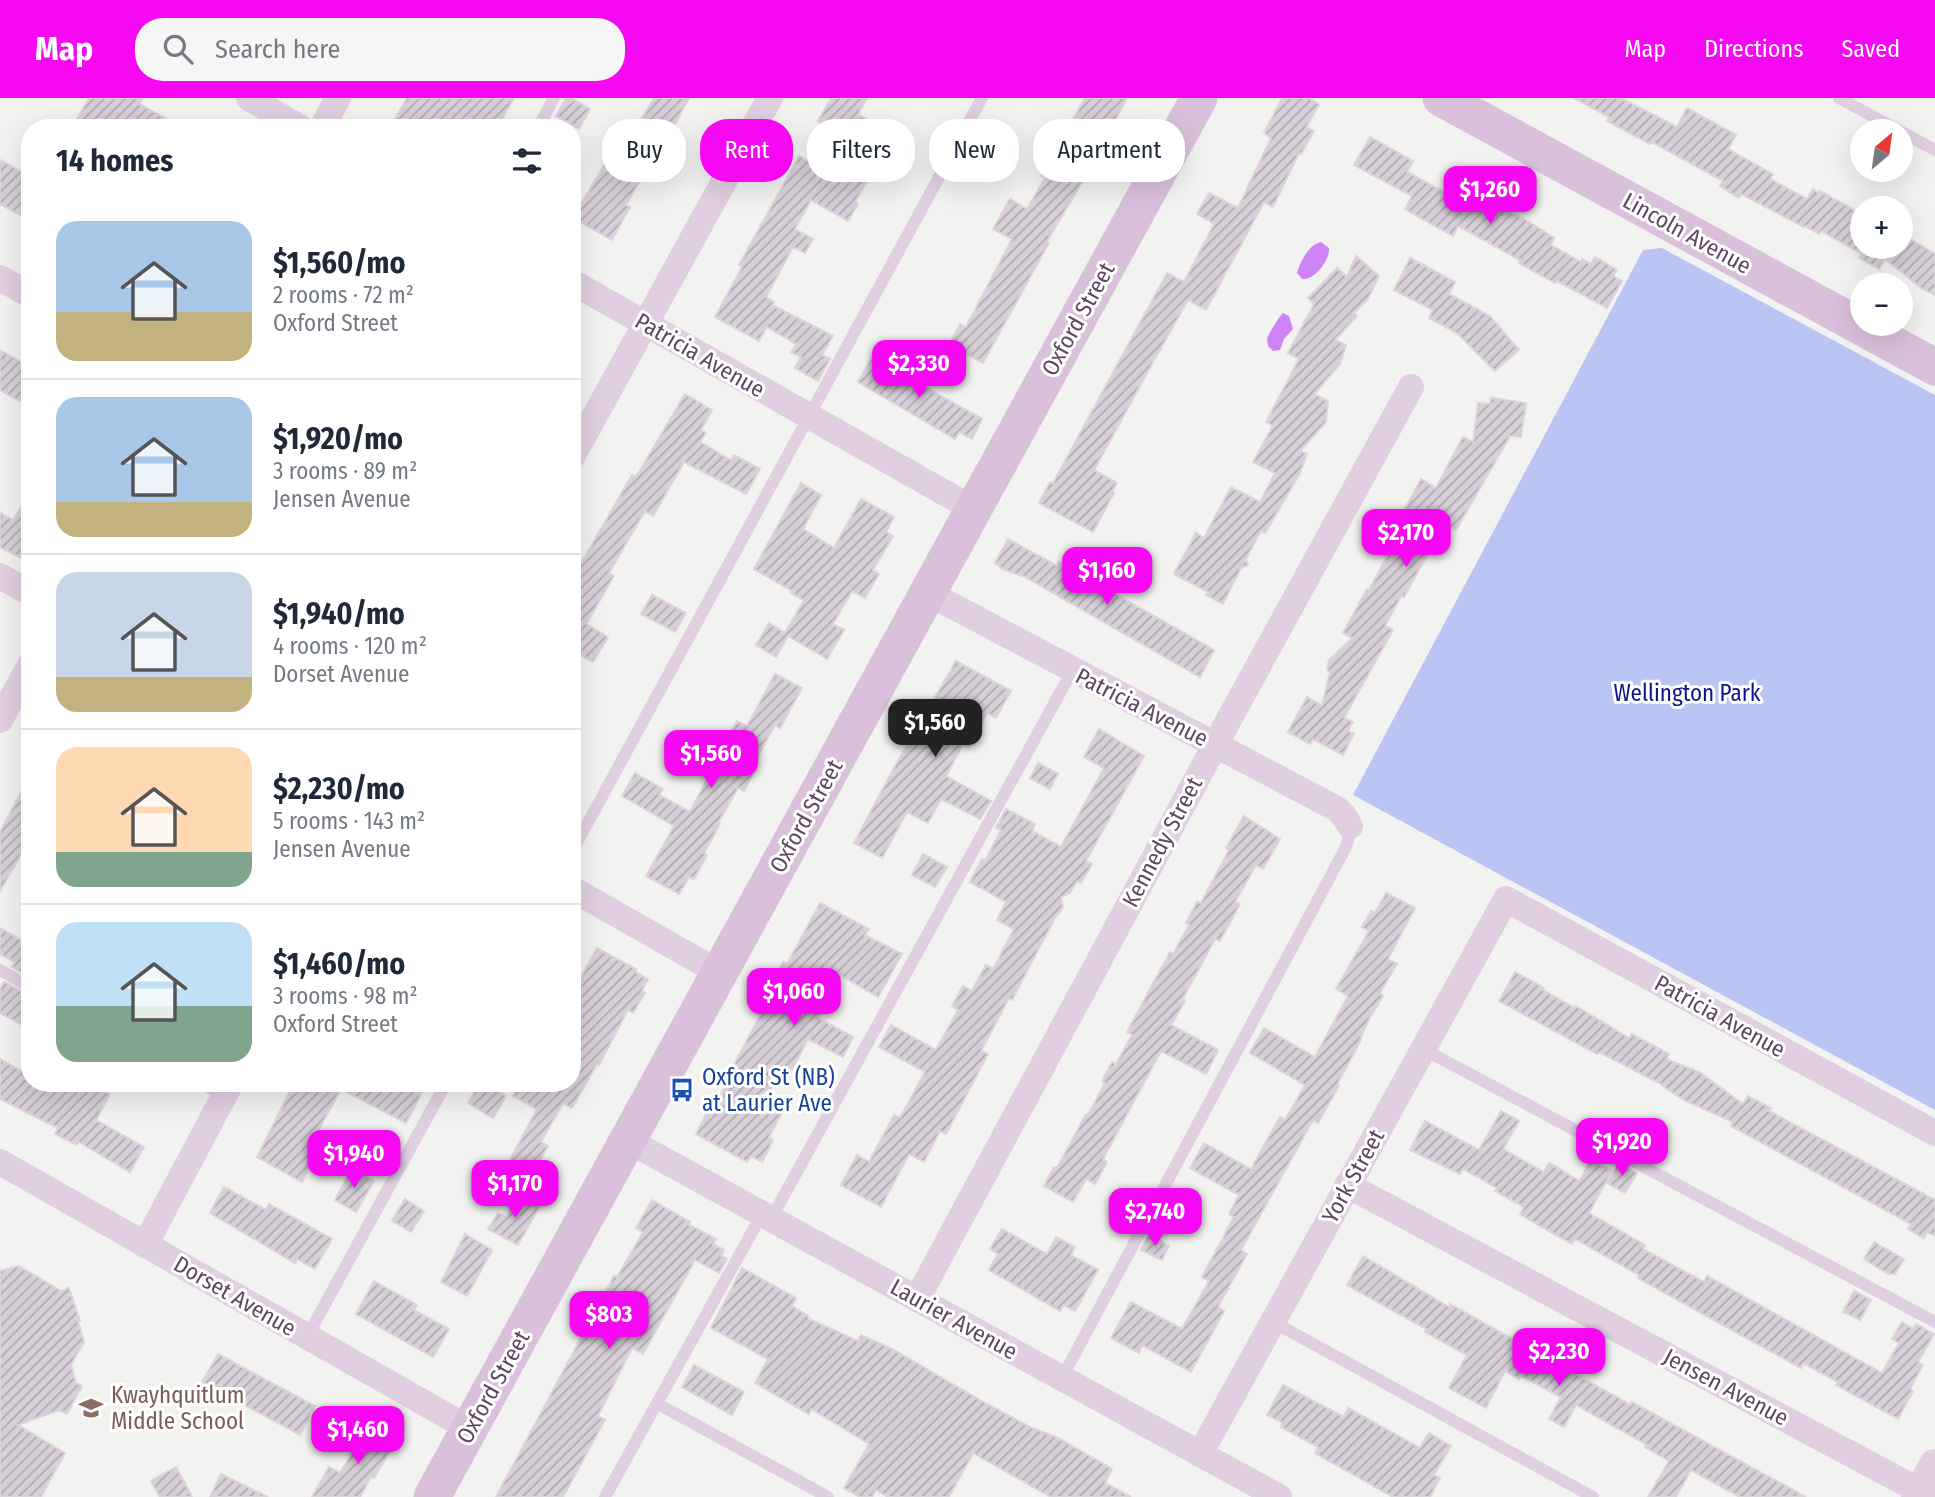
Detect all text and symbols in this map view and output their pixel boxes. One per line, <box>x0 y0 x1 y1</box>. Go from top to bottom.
search box <box>135 18 625 81</box>
text: Map <box>35 29 93 69</box>
icon: search <box>159 30 197 68</box>
text: Search here <box>215 34 340 65</box>
text: Map <box>1625 35 1666 63</box>
text: Directions <box>1704 35 1803 63</box>
text: Saved <box>1841 35 1900 63</box>
chip: Buy <box>602 119 686 182</box>
chip: Rent <box>700 119 793 182</box>
chip: Filters <box>807 119 915 182</box>
chip: New <box>929 119 1019 182</box>
chip: Apartment <box>1033 119 1185 182</box>
north arrow <box>1850 119 1913 182</box>
map controls <box>1850 119 1913 336</box>
icon: filters <box>508 142 546 180</box>
text: 14 homes <box>56 143 173 179</box>
pin: $1,260 <box>1433 166 1547 226</box>
text: $1,260 <box>1460 175 1520 203</box>
street label: Lincoln Avenue <box>1618 186 1756 280</box>
button: + <box>1850 196 1913 259</box>
text: $1,560/mo <box>273 245 405 281</box>
icon: home <box>112 249 196 333</box>
street label: Oxford Street <box>1035 257 1121 380</box>
button: − <box>1850 273 1913 336</box>
text: 2 rooms · 72 m² <box>273 281 414 309</box>
street label: Patricia Avenue <box>630 307 770 403</box>
text: Oxford Street <box>273 309 398 337</box>
pin: $2,330 <box>862 341 976 400</box>
text: $2,330 <box>888 349 950 377</box>
text: $1,920/mo <box>273 421 403 457</box>
icon: home <box>112 425 196 509</box>
text: 3 rooms · 89 m² <box>273 457 417 485</box>
text: Jensen Avenue <box>273 485 411 513</box>
pin: $2,170 <box>1349 510 1463 569</box>
text: $2,170 <box>1378 518 1434 546</box>
pin: $1,160 <box>1050 547 1164 607</box>
text: $1,160 <box>1078 556 1136 584</box>
text: $1,940/mo <box>273 596 405 632</box>
icon: home <box>112 600 196 684</box>
text: 4 rooms · 120 m² <box>273 632 427 660</box>
text: Dorset Avenue <box>273 660 409 688</box>
street label: Patricia Avenue <box>1071 662 1213 752</box>
park label: Wellington Park <box>1614 679 1761 707</box>
pin: $1,560 <box>878 700 992 759</box>
text: $1,560 <box>904 708 966 736</box>
pin: $1,560 <box>654 730 768 790</box>
text: $1,560 <box>680 739 742 767</box>
street label: Oxford Street <box>763 754 849 877</box>
text: $2,230/mo <box>273 771 405 807</box>
street label: Kennedy Street <box>1116 772 1208 912</box>
icon: home <box>112 775 196 859</box>
text: 5 rooms · 143 m² <box>273 807 425 835</box>
text: Jensen Avenue <box>273 835 411 863</box>
text: $1,460/mo <box>273 946 405 982</box>
icon: home <box>112 950 196 1034</box>
pin: $1,060 <box>737 968 851 1028</box>
street label: Patricia Avenue <box>1650 969 1790 1063</box>
text: $1,060 <box>763 977 825 1005</box>
text: 3 rooms · 98 m² <box>273 982 418 1010</box>
text: Oxford Street <box>273 1010 398 1038</box>
place label: Oxford St (NB) at Laurier Ave <box>702 1063 835 1117</box>
bus stop icon: Oxford St (NB) at Laurier Ave <box>668 1076 696 1104</box>
pin: $1,920 <box>1565 1118 1679 1178</box>
street label: York Street <box>1316 1124 1390 1228</box>
text: $1,920 <box>1592 1127 1652 1155</box>
pin: $1,940 <box>297 1130 411 1190</box>
text: $1,940 <box>323 1139 385 1167</box>
pin: $1,170 <box>458 1160 572 1220</box>
text: $1,170 <box>487 1169 543 1197</box>
pin: $2,740 <box>1098 1188 1212 1248</box>
text: $2,740 <box>1125 1197 1185 1225</box>
street label: Dorset Avenue <box>169 1250 301 1342</box>
street label: Laurier Avenue <box>886 1273 1022 1365</box>
pin: $803 <box>568 1292 650 1351</box>
text: $803 <box>586 1300 632 1328</box>
street label: Oxford Street <box>450 1325 536 1448</box>
pin: $2,230 <box>1502 1328 1616 1388</box>
text: $2,230 <box>1528 1337 1590 1365</box>
street label: Jensen Avenue <box>1659 1342 1793 1432</box>
place label: Kwayhquitlum Middle School <box>111 1381 244 1435</box>
school or university icon: Kwayhquitlum Middle School <box>77 1394 105 1422</box>
pin: $1,460 <box>301 1406 415 1466</box>
text: $1,460 <box>327 1415 389 1443</box>

